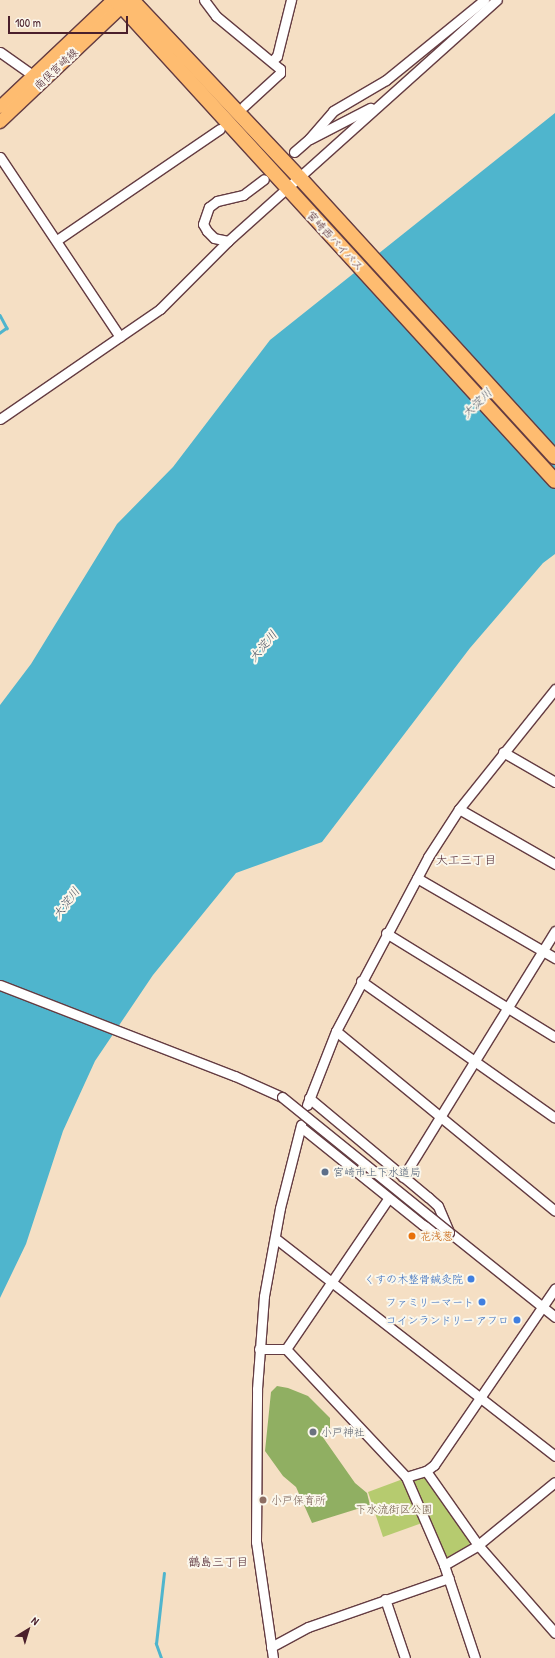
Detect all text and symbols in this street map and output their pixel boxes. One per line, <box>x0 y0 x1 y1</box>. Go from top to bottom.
scale bar <box>10 8 130 34</box>
text: 100 m <box>15 14 41 31</box>
street label: 南俣宮崎線 <box>31 45 81 93</box>
street label: 宮崎西バイパス <box>304 208 366 274</box>
water label: 大淀川 <box>459 385 495 421</box>
water label: 大淀川 <box>246 628 280 664</box>
district label: 大工三丁目 <box>436 853 496 867</box>
water label: 大淀川 <box>49 884 83 922</box>
place label: 宮崎市上下水道局 <box>333 1165 421 1179</box>
marker: 宮崎市上下水道局 <box>320 1167 330 1177</box>
place label: 花浅葱 <box>420 1229 453 1243</box>
marker: 花浅葱 <box>407 1231 417 1241</box>
place label: くすの木整骨鍼灸院 <box>364 1272 463 1286</box>
marker: くすの木整骨鍼灸院 <box>466 1274 476 1284</box>
place label: ファミリーマート <box>386 1295 474 1309</box>
marker: ファミリーマート <box>477 1297 487 1307</box>
place label: コインランドリー アフロ <box>385 1313 509 1327</box>
marker: コインランドリー アフロ <box>512 1315 522 1325</box>
place label: 小戸神社 <box>321 1425 365 1439</box>
marker: 小戸神社 <box>308 1427 318 1437</box>
place label: 小戸保育所 <box>271 1493 326 1507</box>
marker: 小戸保育所 <box>258 1495 268 1505</box>
park label: 下水流街区公園 <box>356 1502 432 1516</box>
district label: 鶴島三丁目 <box>188 1555 248 1569</box>
north arrow <box>8 1610 48 1650</box>
text: N <box>29 1613 42 1628</box>

